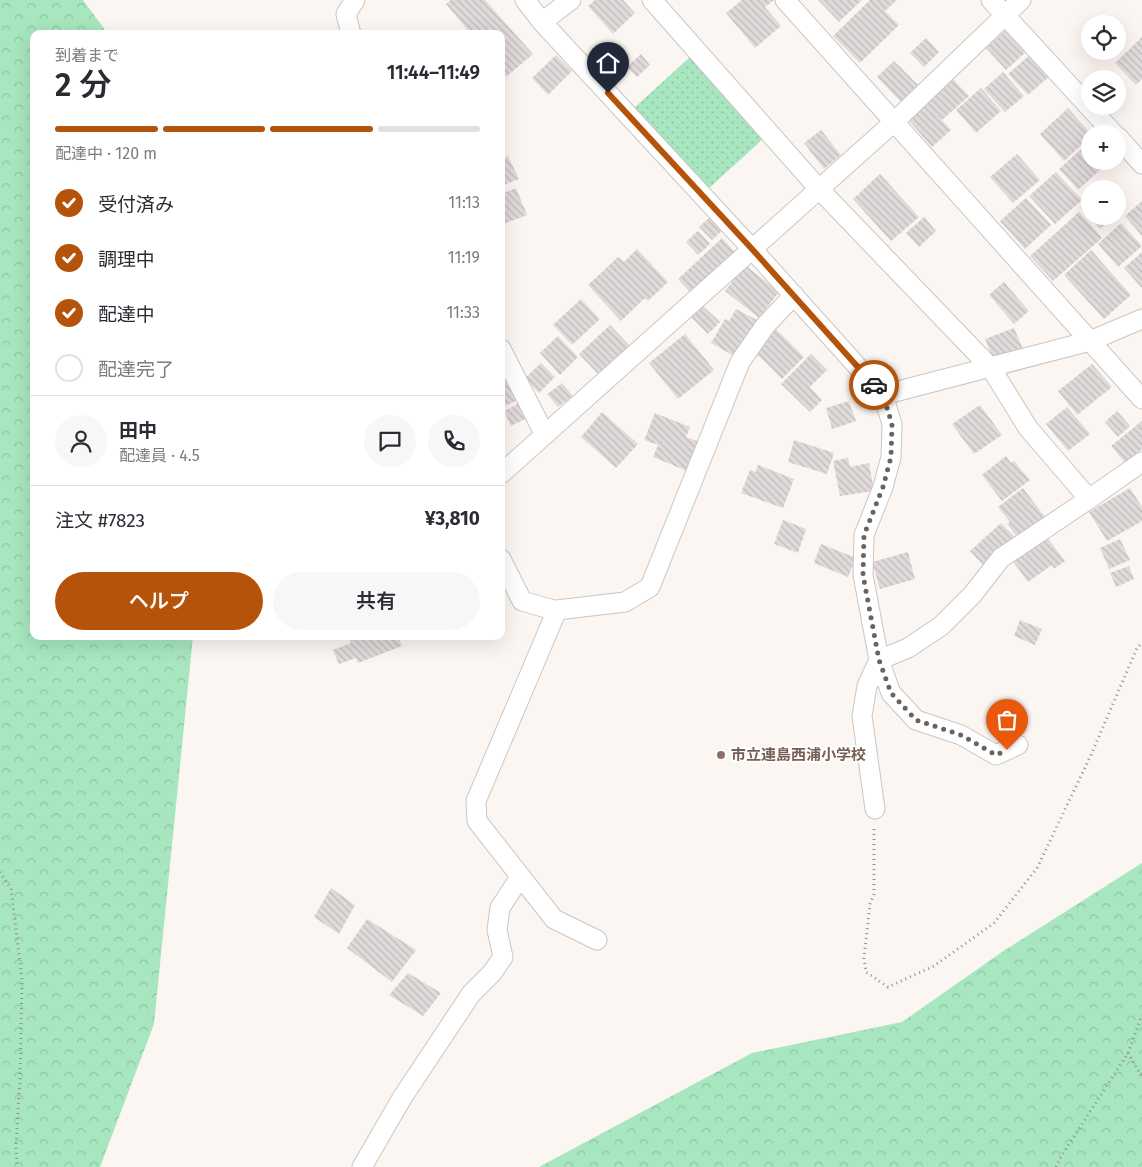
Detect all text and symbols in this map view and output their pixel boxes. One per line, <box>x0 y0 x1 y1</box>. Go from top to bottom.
map controls <box>1081 15 1126 225</box>
button: locate <box>1081 15 1126 60</box>
pin <box>587 42 629 93</box>
text: 到着まで <box>55 46 119 65</box>
icon: home <box>594 49 622 77</box>
text: 11:44–11:49 <box>387 61 480 84</box>
text: 2 分 <box>55 66 111 104</box>
button: layers <box>1081 70 1126 115</box>
button: + <box>1081 125 1126 170</box>
text: 配達中 · 120 m <box>55 144 157 163</box>
button: − <box>1081 180 1126 225</box>
icon: check <box>55 189 83 217</box>
text: 受付済み <box>98 193 174 216</box>
text: 11:13 <box>448 193 480 212</box>
icon: check <box>55 244 83 272</box>
text: 調理中 <box>98 248 155 271</box>
text: 11:19 <box>448 248 480 267</box>
icon: check <box>55 299 83 327</box>
text: 配達中 <box>98 303 155 326</box>
text: 11:33 <box>446 303 480 322</box>
text: 配達完了 <box>98 358 174 381</box>
courier <box>849 360 899 410</box>
icon: car <box>860 371 888 399</box>
button: person <box>55 415 107 467</box>
button: chat <box>364 415 416 467</box>
button: phone <box>428 415 480 467</box>
text: 田中 <box>119 419 157 442</box>
text: 配達員 · 4.5 <box>119 446 200 465</box>
text: ¥3,810 <box>425 507 480 530</box>
text: 注文 #7823 <box>55 509 145 532</box>
button: ヘルプ <box>55 572 263 630</box>
button: 共有 <box>273 572 480 630</box>
pin <box>986 699 1028 750</box>
icon: bag <box>993 706 1021 734</box>
place label: 市立連島西浦小学校 <box>731 746 866 764</box>
marker: 市立連島西浦小学校 <box>715 749 727 761</box>

